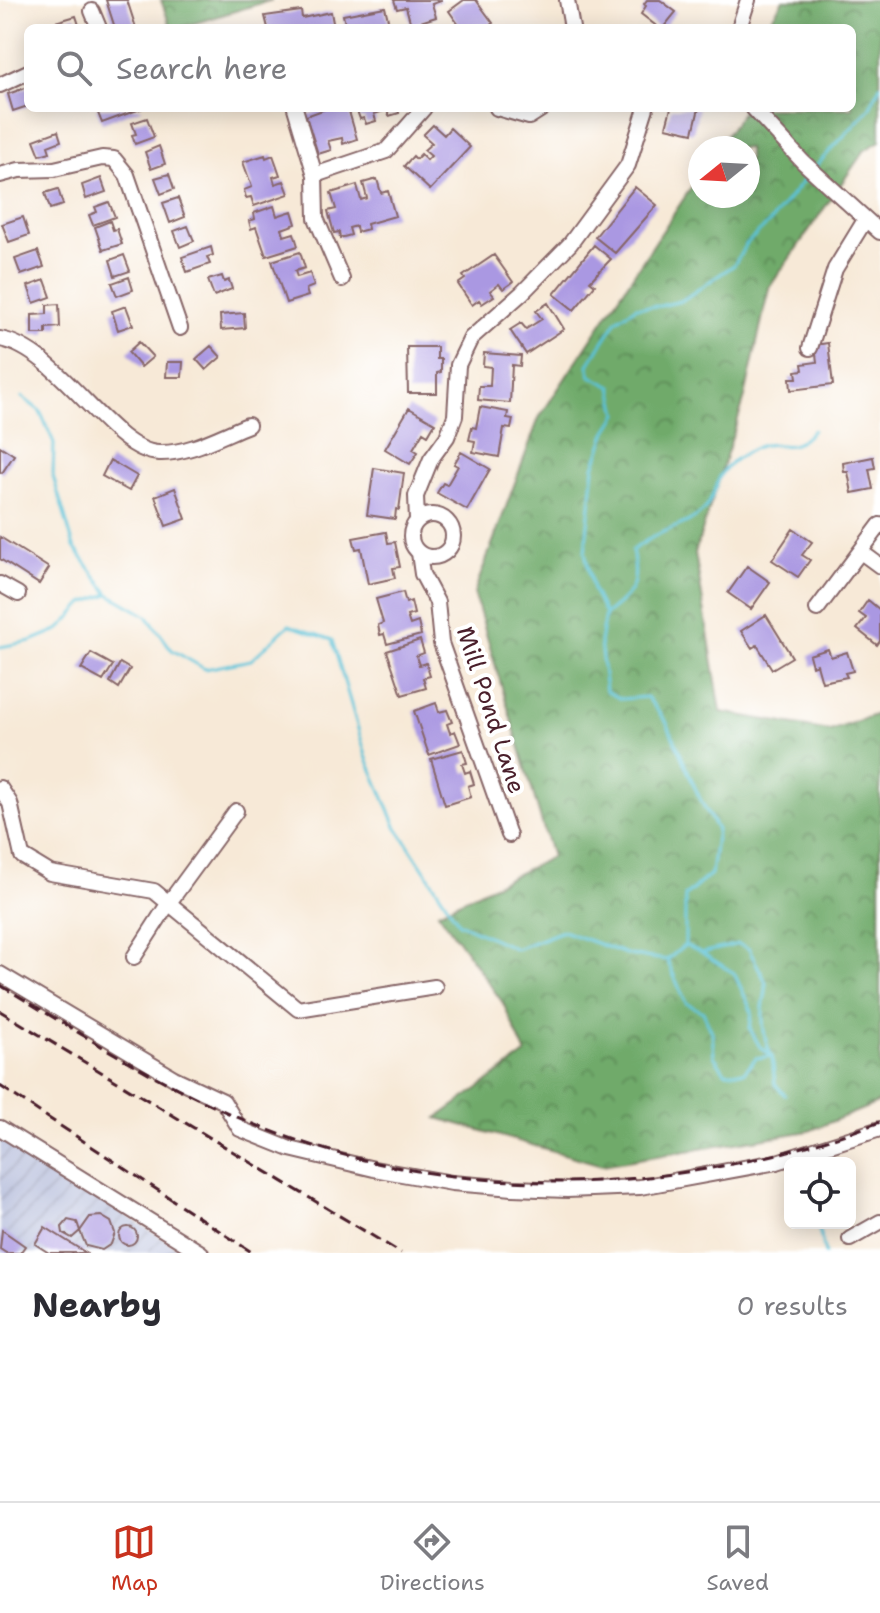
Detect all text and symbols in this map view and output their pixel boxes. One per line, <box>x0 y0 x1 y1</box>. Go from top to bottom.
search box <box>24 24 856 112</box>
icon: search <box>52 46 96 90</box>
text: Search here <box>116 48 287 89</box>
north arrow <box>688 136 760 208</box>
street label: Mill Pond Lane <box>449 622 533 798</box>
map controls <box>784 1157 856 1229</box>
button: locate <box>784 1157 856 1229</box>
text: Nearby <box>32 1282 162 1328</box>
text: 0 results <box>736 1288 848 1323</box>
tab: Map <box>111 1520 158 1597</box>
tab: Directions <box>380 1520 485 1597</box>
tab: Saved <box>707 1520 769 1597</box>

